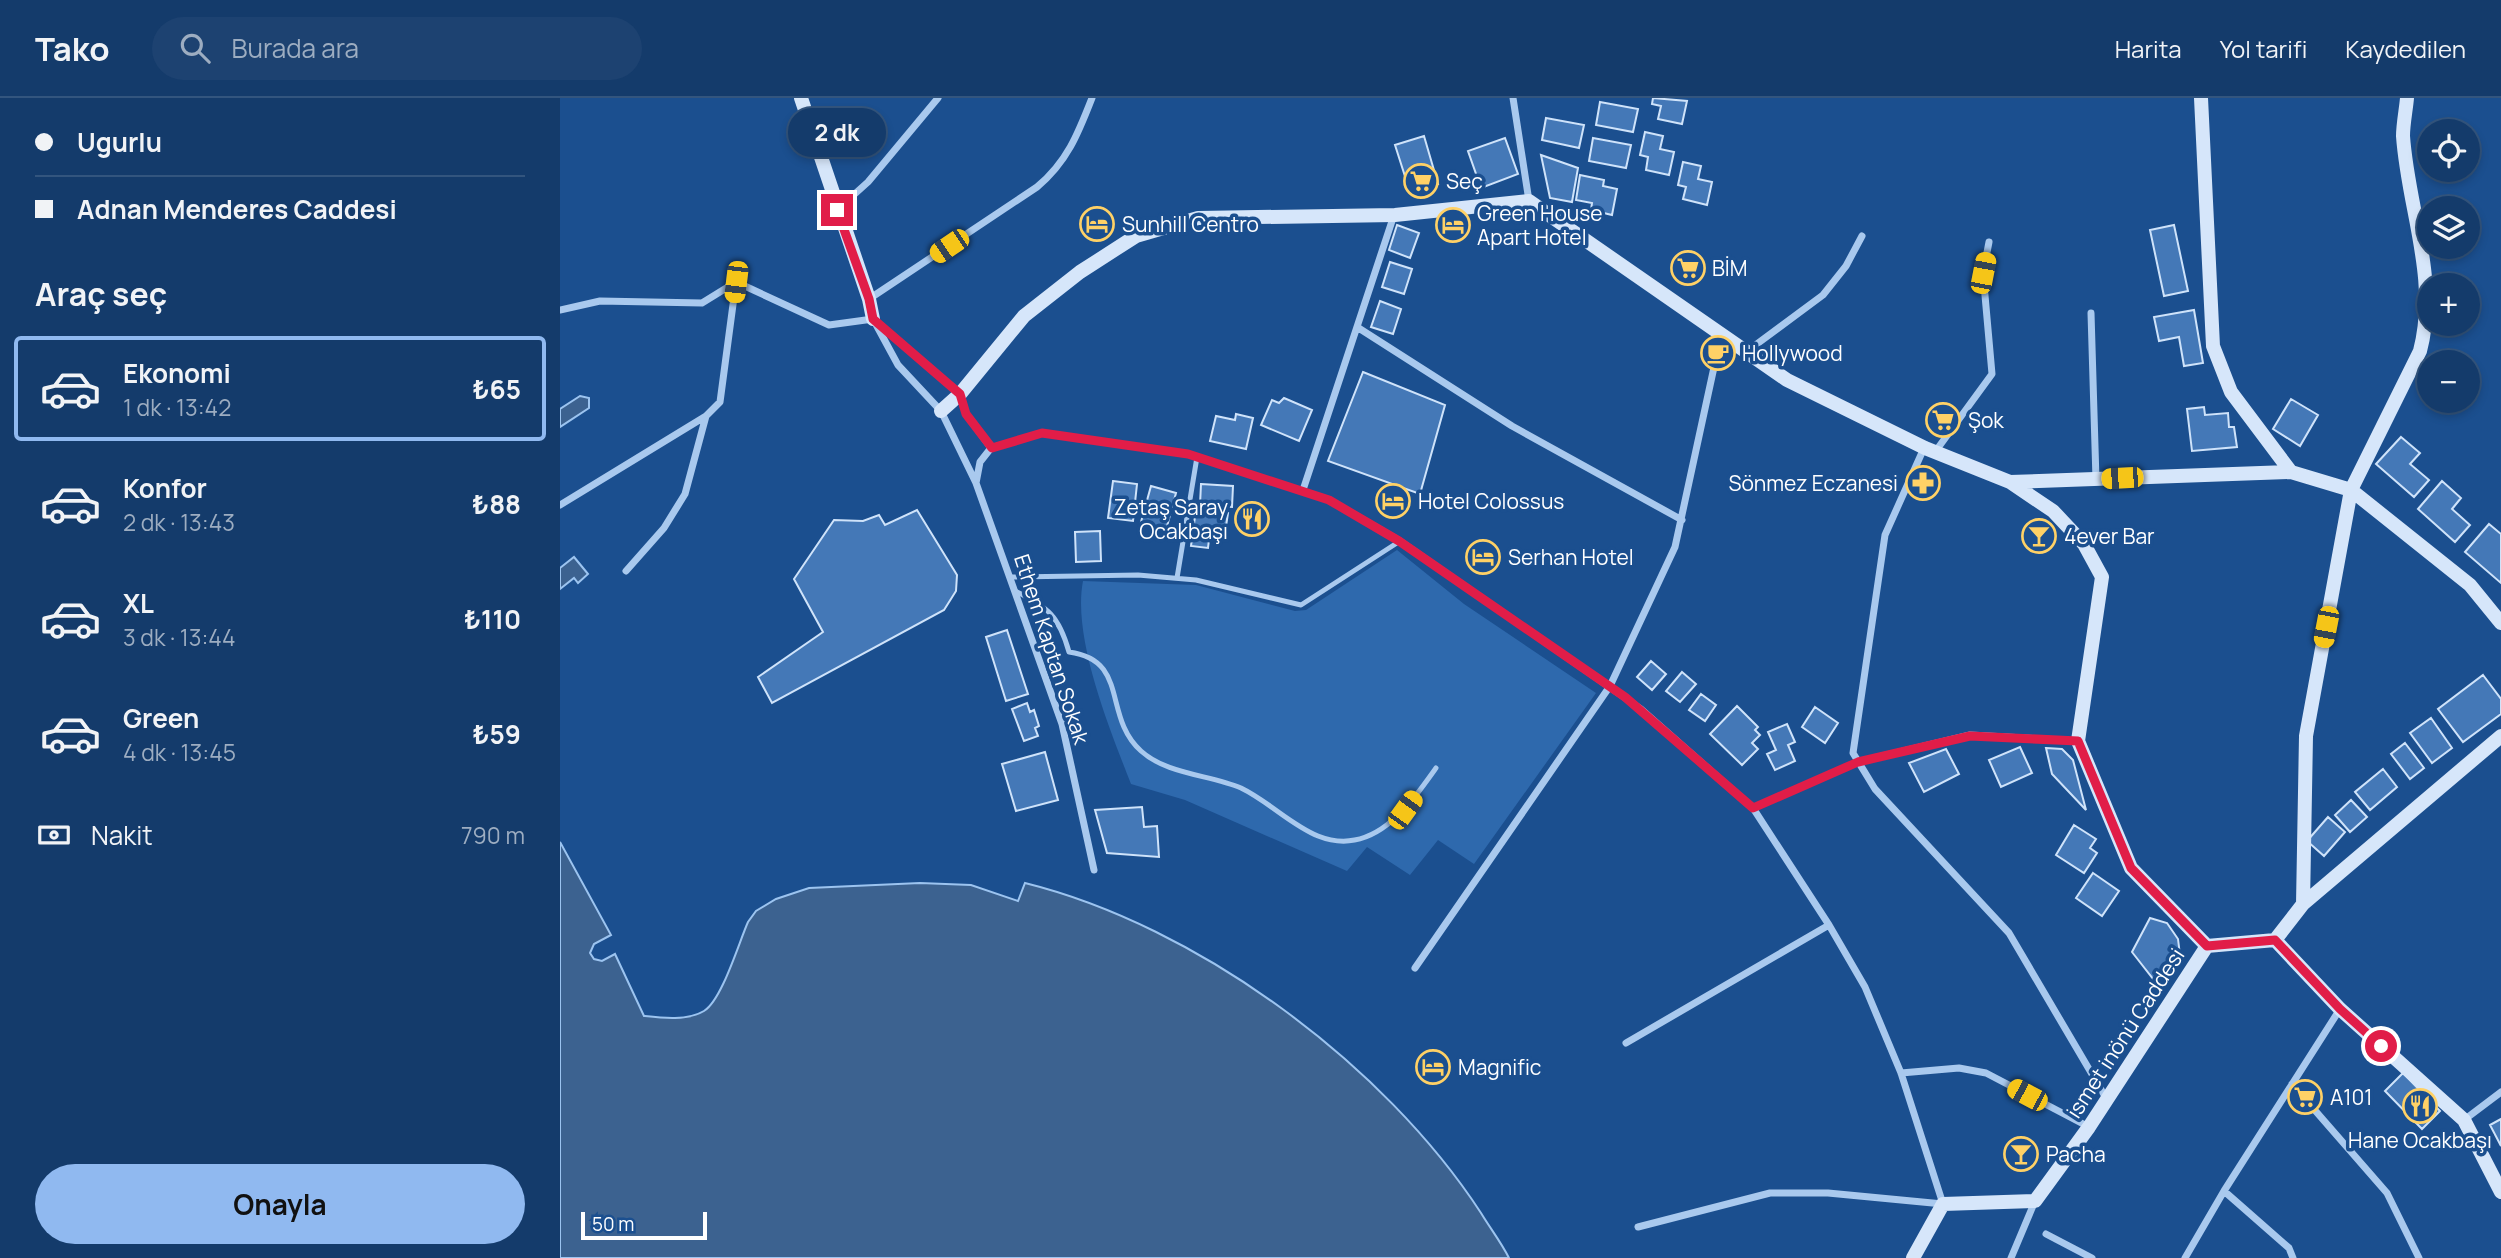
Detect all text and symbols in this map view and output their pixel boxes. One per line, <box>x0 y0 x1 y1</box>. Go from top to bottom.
search box <box>152 17 642 80</box>
text: Tako <box>35 26 110 71</box>
icon: search <box>176 29 214 67</box>
text: Burada ara <box>232 30 359 66</box>
text: Harita <box>2115 32 2182 65</box>
text: Yol tarifi <box>2220 32 2307 65</box>
text: Kaydedilen <box>2345 32 2466 65</box>
callout: 2 dk <box>788 108 886 158</box>
text: 2 dk <box>815 116 859 148</box>
map controls <box>2417 119 2480 413</box>
button: locate <box>2417 119 2480 182</box>
text: Ugurlu <box>77 124 162 160</box>
supermarket icon: Seç <box>1402 162 1440 200</box>
place label: Seç <box>1446 167 1483 195</box>
text: Adnan Menderes Caddesi <box>77 191 397 227</box>
route end <box>821 194 853 226</box>
button: layers <box>2417 196 2480 259</box>
place label: Green House Apart Hotel <box>1477 199 1603 251</box>
hotel icon: Sunhill Centro <box>1078 205 1116 243</box>
hotel icon: Green House Apart Hotel <box>1434 206 1472 244</box>
place label: Sunhill Centro <box>1122 210 1259 238</box>
car <box>926 226 973 266</box>
supermarket icon: BİM <box>1669 249 1707 287</box>
car <box>1969 250 1998 296</box>
place label: BİM <box>1712 254 1747 282</box>
car <box>724 260 749 304</box>
text: Araç seç <box>35 272 167 316</box>
button: + <box>2417 273 2480 336</box>
cafe icon: Hollywood <box>1699 334 1737 372</box>
place label: Hollywood <box>1742 339 1843 367</box>
button: − <box>2417 350 2480 413</box>
text: Ekonomi <box>123 355 231 391</box>
icon: car <box>39 357 102 420</box>
text: ₺65 <box>472 371 521 407</box>
text: 1 dk · 13:42 <box>123 391 231 423</box>
supermarket icon: Şok <box>1924 401 1962 439</box>
place label: Şok <box>1968 406 2004 434</box>
pharmacy icon: Sönmez Eczanesi <box>1904 464 1942 502</box>
car <box>2101 466 2144 490</box>
place label: Sönmez Eczanesi <box>1728 469 1898 497</box>
text: Konfor <box>123 470 207 506</box>
icon: car <box>39 472 102 535</box>
hotel icon: Hotel Colossus <box>1374 482 1412 520</box>
text: ₺88 <box>472 486 521 522</box>
place label: Hotel Colossus <box>1418 487 1564 515</box>
place label: Zetaş Saray Ocakbaşı <box>1114 493 1228 545</box>
restaurant icon: Zetaş Saray Ocakbaşı <box>1233 500 1271 538</box>
text: 2 dk · 13:43 <box>123 506 235 538</box>
bar icon: 4ever Bar <box>2020 517 2058 555</box>
place label: 4ever Bar <box>2064 522 2155 550</box>
hotel icon: Serhan Hotel <box>1464 538 1502 576</box>
place label: Serhan Hotel <box>1508 543 1634 571</box>
street label: Ethem Kaptan Sokak <box>1008 551 1096 748</box>
text: XL <box>123 585 154 621</box>
icon: car <box>39 587 102 650</box>
text: ₺110 <box>464 601 521 637</box>
car <box>2312 604 2341 650</box>
text: 3 dk · 13:44 <box>123 621 236 653</box>
text: Green <box>123 700 199 736</box>
icon: car <box>39 702 102 765</box>
text: ₺59 <box>472 716 521 752</box>
text: 4 dk · 13:45 <box>123 736 236 768</box>
car <box>1385 787 1426 833</box>
icon: cash <box>35 816 73 854</box>
text: Nakit <box>91 817 153 853</box>
text: 790 m <box>461 819 525 851</box>
street label: ismet inönü Caddesi <box>2060 943 2190 1123</box>
route start <box>2365 1030 2397 1062</box>
hotel icon: Magnific <box>1414 1048 1452 1086</box>
place label: Magnific <box>1458 1053 1541 1081</box>
car <box>2004 1076 2051 1114</box>
supermarket icon: A101 <box>2286 1078 2324 1116</box>
place label: A101 <box>2330 1083 2373 1111</box>
restaurant icon: Hane Ocakbaşı <box>2401 1087 2439 1125</box>
place label: Hane Ocakbaşı <box>2348 1126 2492 1154</box>
bar icon: Pacha <box>2002 1135 2040 1173</box>
place label: Pacha <box>2046 1140 2106 1168</box>
button: Onayla <box>35 1164 525 1244</box>
scale bar <box>581 1209 707 1241</box>
text: 50 m <box>592 1211 634 1237</box>

